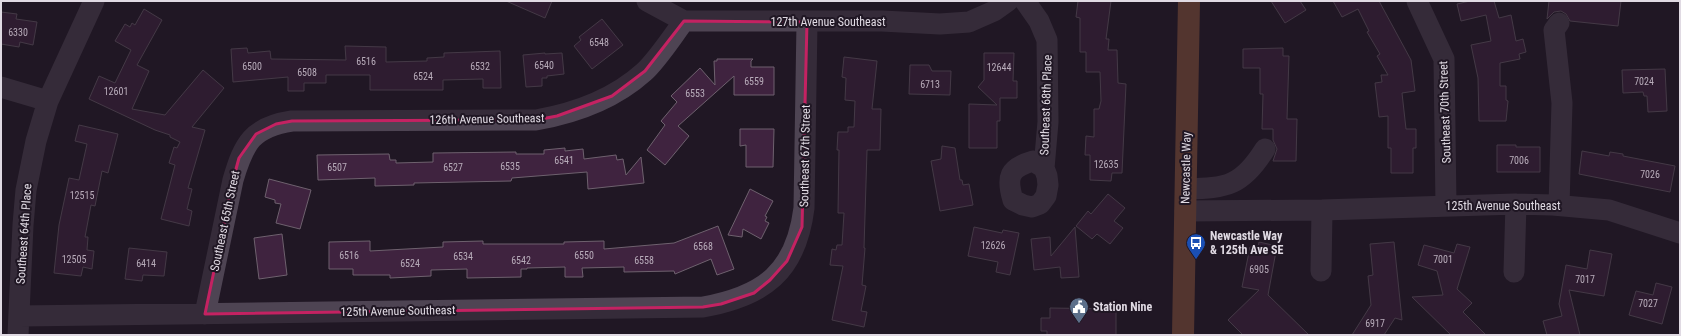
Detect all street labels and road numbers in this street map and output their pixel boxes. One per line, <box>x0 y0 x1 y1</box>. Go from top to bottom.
street label: 127th Avenue Southeast <box>771 15 886 29</box>
street label: Southeast 68th Place <box>1037 54 1055 156</box>
street label: Southeast 70th Street <box>1436 60 1454 164</box>
street label: Southeast 67th Street <box>797 104 813 207</box>
street label: 126th Avenue Southeast <box>429 111 545 127</box>
street label: Newcastle Way <box>1178 132 1194 204</box>
street label: Southeast 65th Street <box>207 169 243 273</box>
street label: Southeast 64th Place <box>14 183 35 285</box>
street label: 125th Avenue Southeast <box>1446 199 1561 213</box>
street label: 125th Avenue Southeast <box>340 303 456 319</box>

